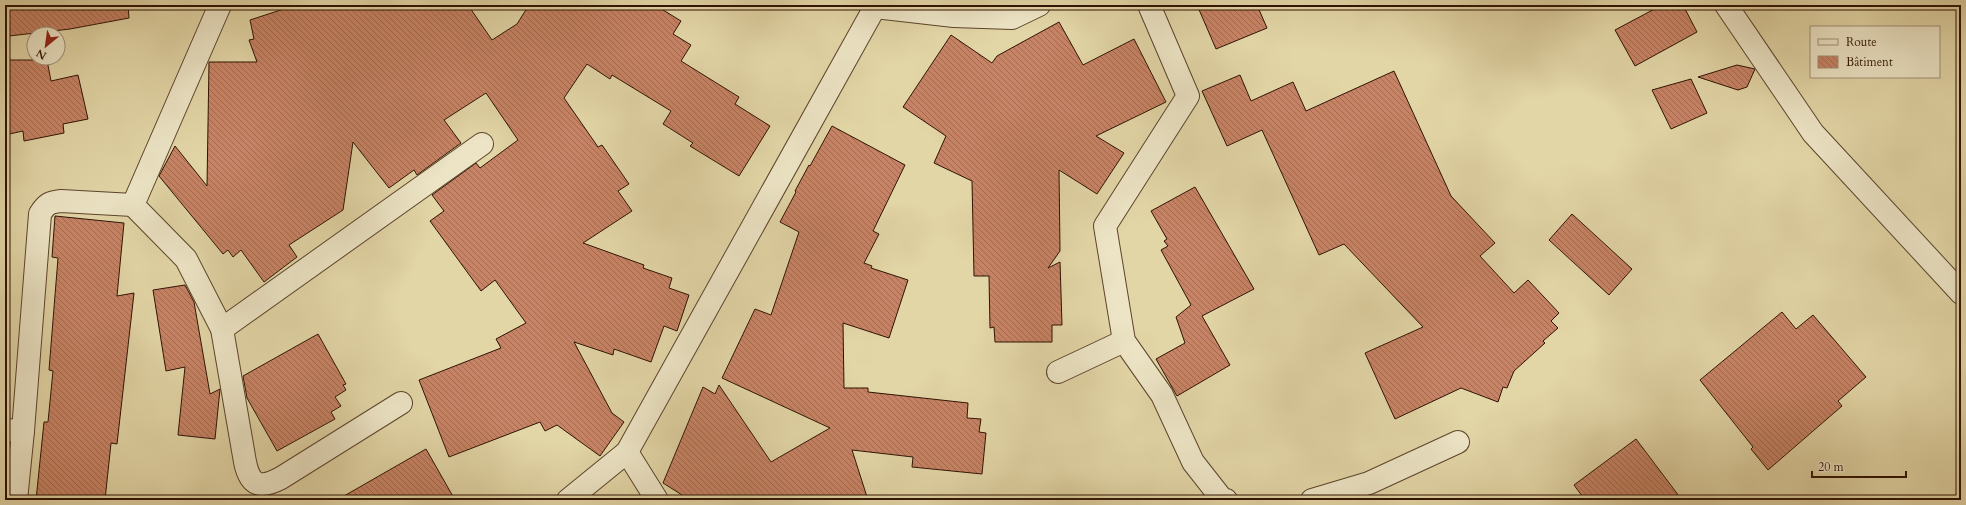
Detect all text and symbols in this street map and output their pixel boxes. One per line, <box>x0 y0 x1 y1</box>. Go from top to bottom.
north arrow <box>26 26 66 66</box>
legend <box>1810 26 1940 78</box>
text: Route <box>1846 34 1877 50</box>
text: N <box>33 45 49 63</box>
text: Bâtiment <box>1846 54 1893 70</box>
scale bar <box>1812 453 1906 479</box>
text: 20 m <box>1818 459 1845 475</box>

